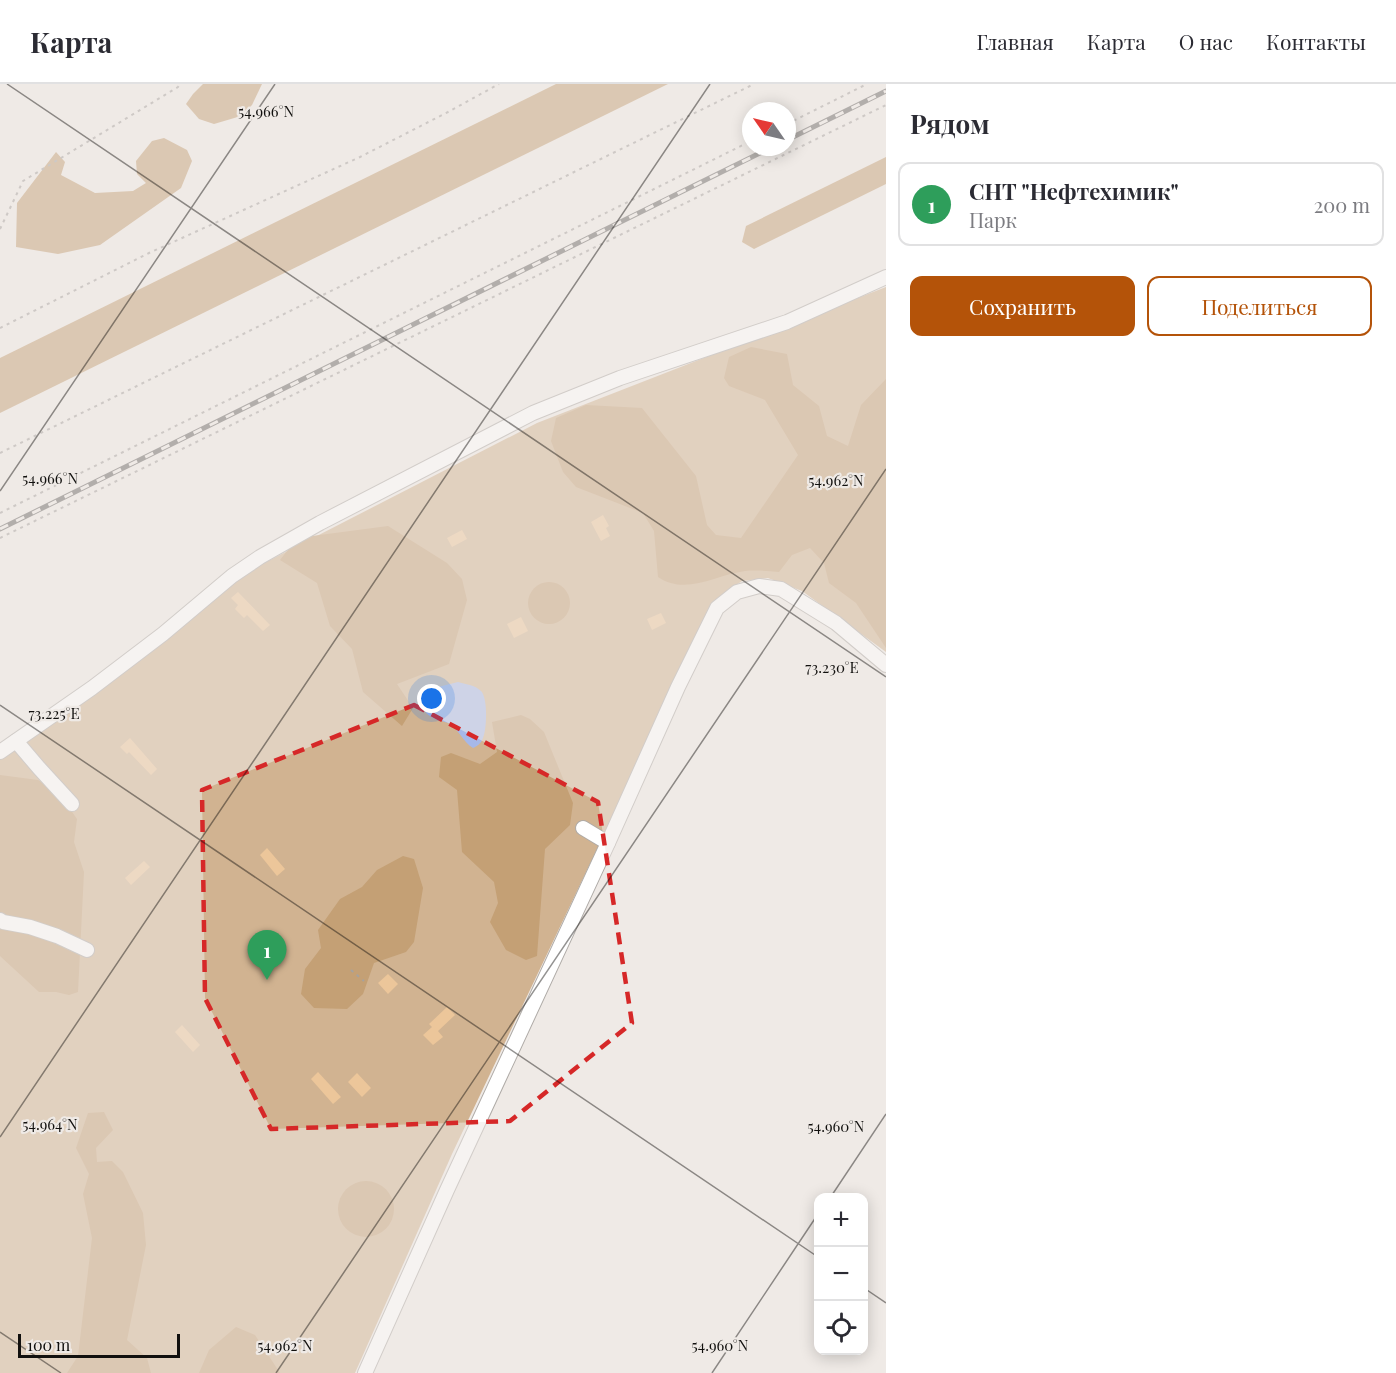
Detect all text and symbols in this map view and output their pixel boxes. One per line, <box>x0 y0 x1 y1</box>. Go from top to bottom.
text: Карта <box>30 23 112 60</box>
text: Главная <box>976 27 1054 55</box>
text: Карта <box>1087 27 1146 55</box>
text: О нас <box>1179 27 1233 55</box>
text: Контакты <box>1266 27 1366 55</box>
text: 54.966°N <box>238 101 294 121</box>
north arrow <box>742 102 796 156</box>
text: Рядом <box>910 106 989 141</box>
text: СНТ "Нефтехимик" <box>969 176 1179 206</box>
text: 1 <box>928 191 935 218</box>
text: 200 m <box>1314 191 1370 218</box>
text: Парк <box>969 206 1017 233</box>
button: Сохранить <box>910 276 1135 336</box>
button: Поделиться <box>1147 276 1372 336</box>
text: 54.966°N <box>22 468 78 488</box>
text: 54.962°N <box>808 470 864 490</box>
text: 73.230°E <box>805 657 859 677</box>
your location <box>417 684 446 713</box>
text: 73.225°E <box>28 703 80 723</box>
pin: 1 <box>248 930 286 980</box>
text: 54.964°N <box>22 1114 78 1134</box>
text: 54.960°N <box>808 1116 865 1136</box>
map controls <box>814 1193 868 1355</box>
button: + <box>814 1193 868 1247</box>
button: − <box>814 1247 868 1301</box>
button: locate <box>814 1301 868 1355</box>
scale bar <box>18 1331 180 1358</box>
text: 100 m <box>27 1334 70 1355</box>
text: 54.962°N <box>257 1335 313 1355</box>
text: 54.960°N <box>692 1335 749 1355</box>

